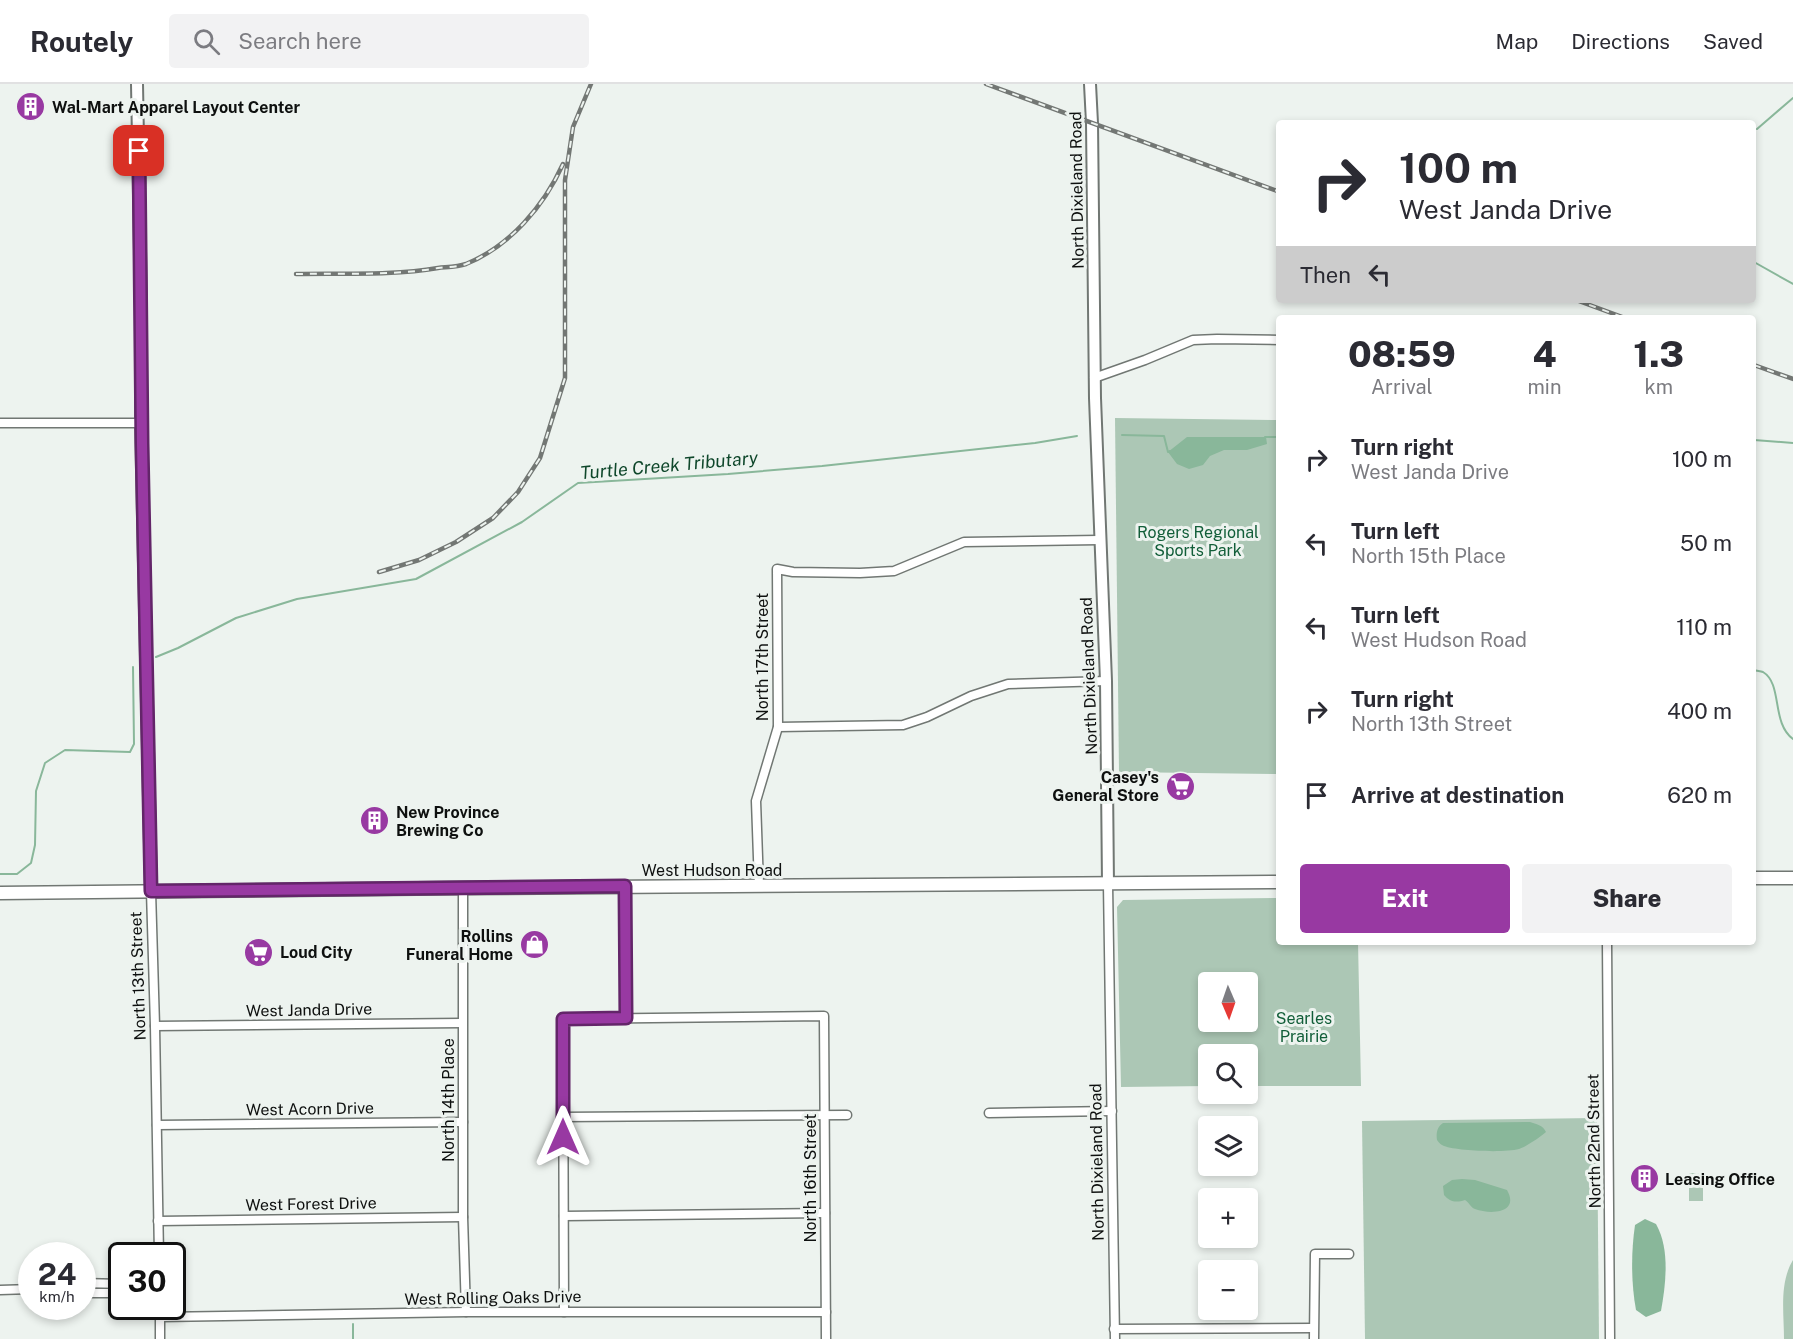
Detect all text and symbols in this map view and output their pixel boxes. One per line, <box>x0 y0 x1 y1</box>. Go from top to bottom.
search box <box>169 14 589 68</box>
text: Routely <box>30 25 133 58</box>
icon: search <box>190 25 223 58</box>
text: Search here <box>238 28 362 54</box>
text: Map <box>1496 29 1538 54</box>
text: Directions <box>1571 29 1670 54</box>
text: Saved <box>1703 29 1763 54</box>
building icon: Wal-Mart Apparel Layout Center <box>15 91 47 123</box>
place label: Wal-Mart Apparel Layout Center <box>52 98 300 117</box>
street label: North Dixieland Road <box>1066 111 1088 269</box>
pin <box>113 125 164 176</box>
icon: arrive <box>122 134 155 167</box>
text: 100 m <box>1399 143 1518 192</box>
icon: right <box>1300 144 1378 222</box>
text: West Janda Drive <box>1399 193 1612 225</box>
icon: left <box>1363 258 1396 291</box>
text: Then <box>1300 262 1351 288</box>
text: 08:59 <box>1348 333 1456 375</box>
text: 4 <box>1532 333 1557 375</box>
text: 1.3 <box>1633 333 1684 375</box>
text: Arrival <box>1371 375 1433 399</box>
text: min <box>1528 375 1561 399</box>
text: km <box>1644 375 1673 399</box>
text: Turn right <box>1351 434 1454 460</box>
icon: right <box>1300 443 1333 476</box>
text: 100 m <box>1672 446 1732 472</box>
water label: Turtle Creek Tributary <box>579 447 759 483</box>
text: West Janda Drive <box>1351 460 1509 484</box>
text: Turn left <box>1351 518 1440 544</box>
park label: Rogers Regional Sports Park <box>1137 523 1259 560</box>
icon: left <box>1300 527 1333 560</box>
text: 50 m <box>1680 530 1732 556</box>
text: North 15th Place <box>1351 544 1506 568</box>
street label: North 17th Street <box>753 593 772 721</box>
street label: North Dixieland Road <box>1077 597 1101 755</box>
text: Turn left <box>1351 602 1440 628</box>
icon: left <box>1300 611 1333 644</box>
text: 110 m <box>1676 614 1732 640</box>
text: West Hudson Road <box>1351 628 1527 652</box>
text: Turn right <box>1351 686 1454 712</box>
icon: right <box>1300 695 1333 728</box>
text: 400 m <box>1667 698 1732 724</box>
text: North 13th Street <box>1351 712 1512 736</box>
place label: Casey's General Store <box>1052 768 1159 805</box>
supermarket icon: Casey's General Store <box>1164 770 1196 802</box>
icon: arrive <box>1300 779 1333 812</box>
text: Arrive at destination <box>1351 782 1564 808</box>
text: 620 m <box>1667 782 1732 808</box>
place label: New Province Brewing Co <box>396 803 499 840</box>
building icon: New Province Brewing Co <box>359 805 391 837</box>
street label: West Hudson Road <box>642 861 782 880</box>
button: Exit <box>1300 864 1510 933</box>
button: Share <box>1522 864 1732 933</box>
street label: North 13th Street <box>126 911 150 1041</box>
place label: Rollins Funeral Home <box>406 927 513 964</box>
shop icon: Rollins Funeral Home <box>518 929 550 961</box>
supermarket icon: Loud City <box>243 936 275 968</box>
place label: Loud City <box>280 943 353 962</box>
north arrow <box>1198 972 1258 1032</box>
map controls <box>1198 972 1258 1320</box>
street label: West Janda Drive <box>246 999 372 1021</box>
park label: Searles Prairie <box>1276 1009 1332 1046</box>
street label: North 14th Place <box>439 1038 458 1162</box>
button: search <box>1198 1044 1258 1104</box>
street label: North 22nd Street <box>1583 1073 1605 1209</box>
street label: North Dixieland Road <box>1086 1083 1108 1241</box>
street label: West Acorn Drive <box>246 1098 374 1120</box>
position arrow <box>531 1105 595 1169</box>
street label: North 16th Street <box>801 1114 820 1242</box>
button: layers <box>1198 1116 1258 1176</box>
building icon: Leasing Office <box>1628 1163 1660 1195</box>
place label: Leasing Office <box>1665 1170 1775 1189</box>
button: + <box>1198 1188 1258 1248</box>
street label: West Forest Drive <box>245 1193 377 1215</box>
speed limit sign: 30 <box>108 1242 186 1320</box>
text: 24 <box>38 1256 76 1292</box>
button: − <box>1198 1260 1258 1320</box>
street label: West Rolling Oaks Drive <box>404 1287 582 1309</box>
text: km/h <box>39 1288 75 1305</box>

